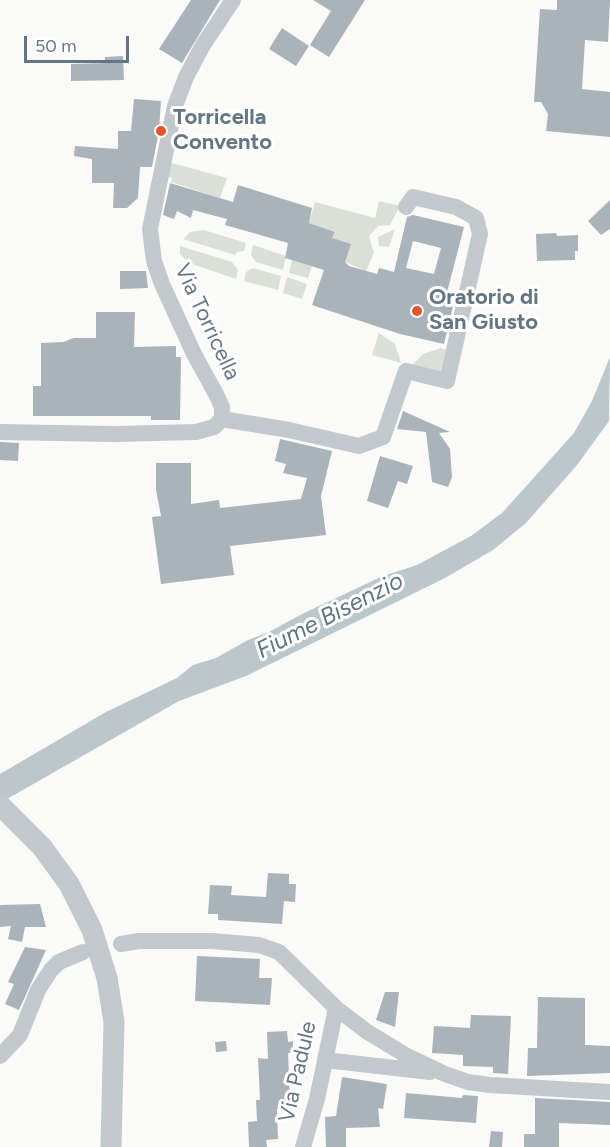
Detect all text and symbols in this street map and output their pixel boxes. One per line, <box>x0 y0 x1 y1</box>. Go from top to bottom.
scale bar <box>27 24 132 62</box>
text: 50 m <box>35 35 77 57</box>
place label: Torricella Convento <box>173 105 272 156</box>
marker: Torricella Convento <box>154 124 168 138</box>
street label: Via Torricella <box>169 260 245 384</box>
place label: Oratorio di San Giusto <box>429 285 539 336</box>
marker: Oratorio di San Giusto <box>410 304 424 318</box>
water label: Fiume Bisenzio <box>252 567 408 665</box>
street label: Via Padule <box>274 1019 322 1125</box>

